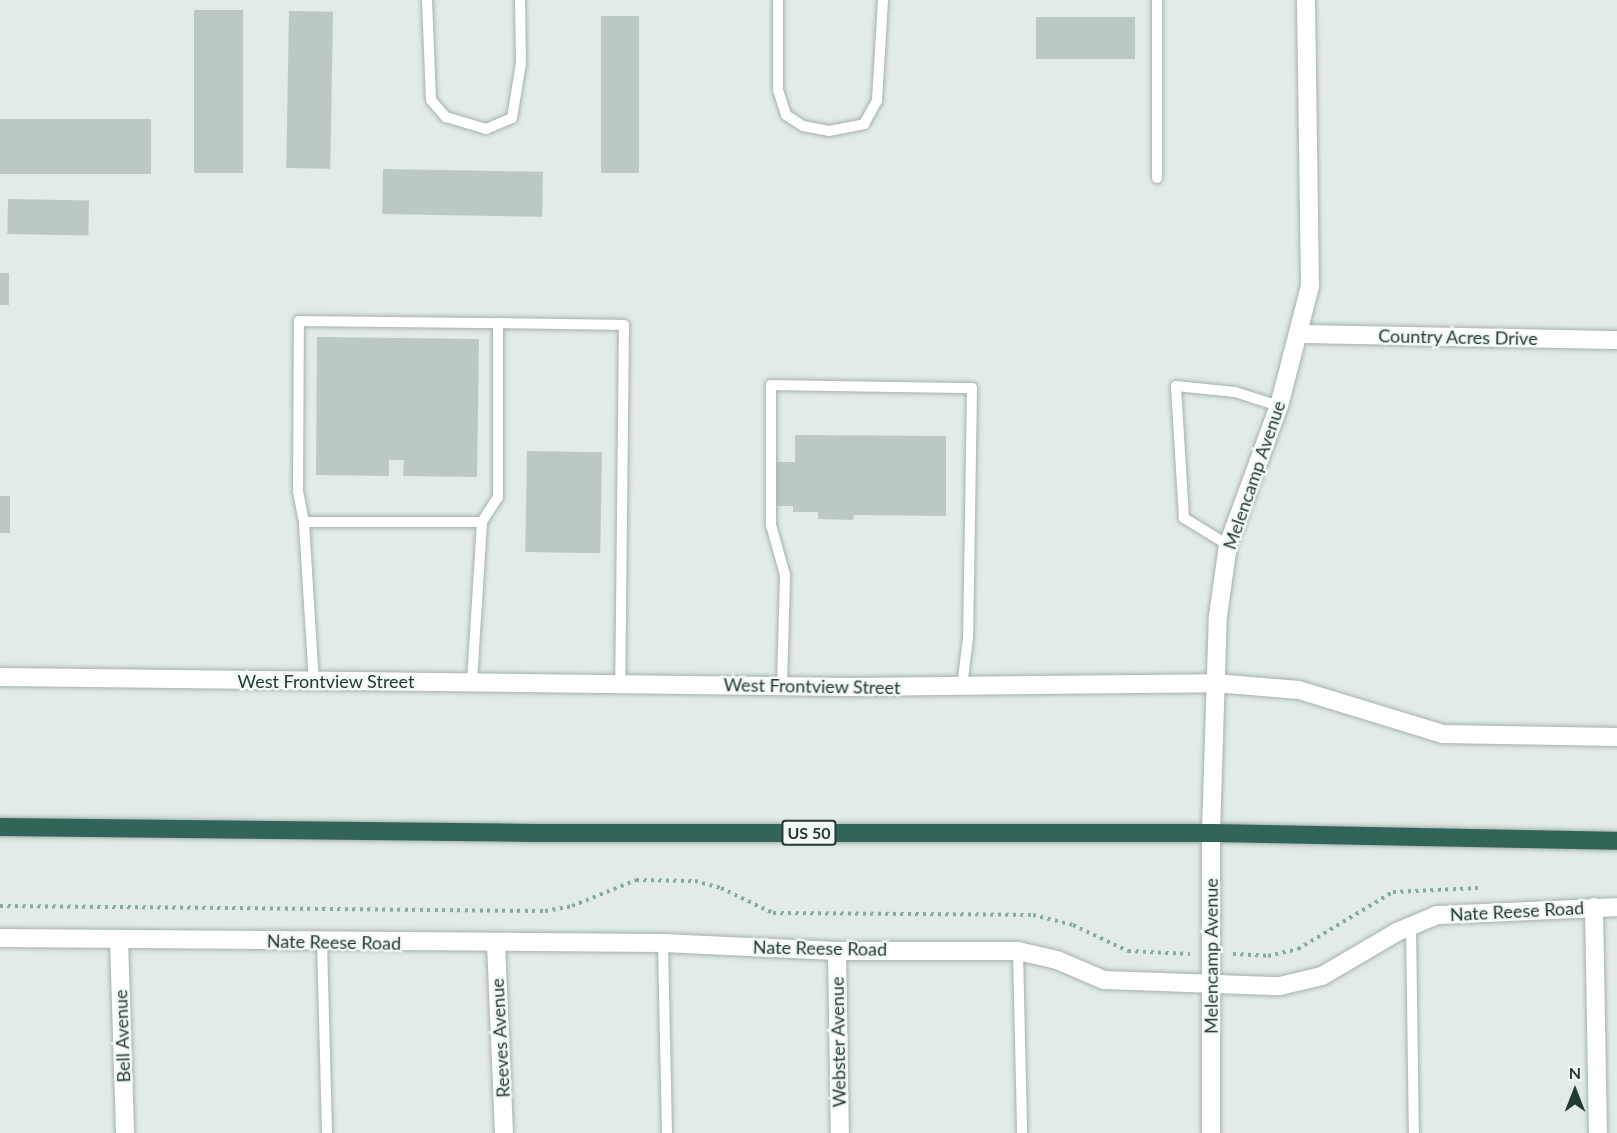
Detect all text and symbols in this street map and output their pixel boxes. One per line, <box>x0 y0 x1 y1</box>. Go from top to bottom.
street label: Country Acres Drive <box>1378 325 1538 349</box>
street label: Melencamp Avenue <box>1218 398 1290 552</box>
street label: West Frontview Street <box>237 670 415 692</box>
street label: West Frontview Street <box>723 674 901 698</box>
road number: US 50 <box>780 820 838 846</box>
street label: Melencamp Avenue <box>1200 878 1222 1034</box>
street label: Nate Reese Road <box>1449 897 1585 925</box>
street label: Nate Reese Road <box>267 930 401 954</box>
street label: Nate Reese Road <box>753 936 887 960</box>
street label: Webster Avenue <box>826 976 850 1108</box>
street label: Reeves Avenue <box>486 978 514 1098</box>
street label: Bell Avenue <box>110 989 134 1083</box>
north arrow <box>1545 1061 1605 1121</box>
text: N <box>1569 1063 1581 1082</box>

